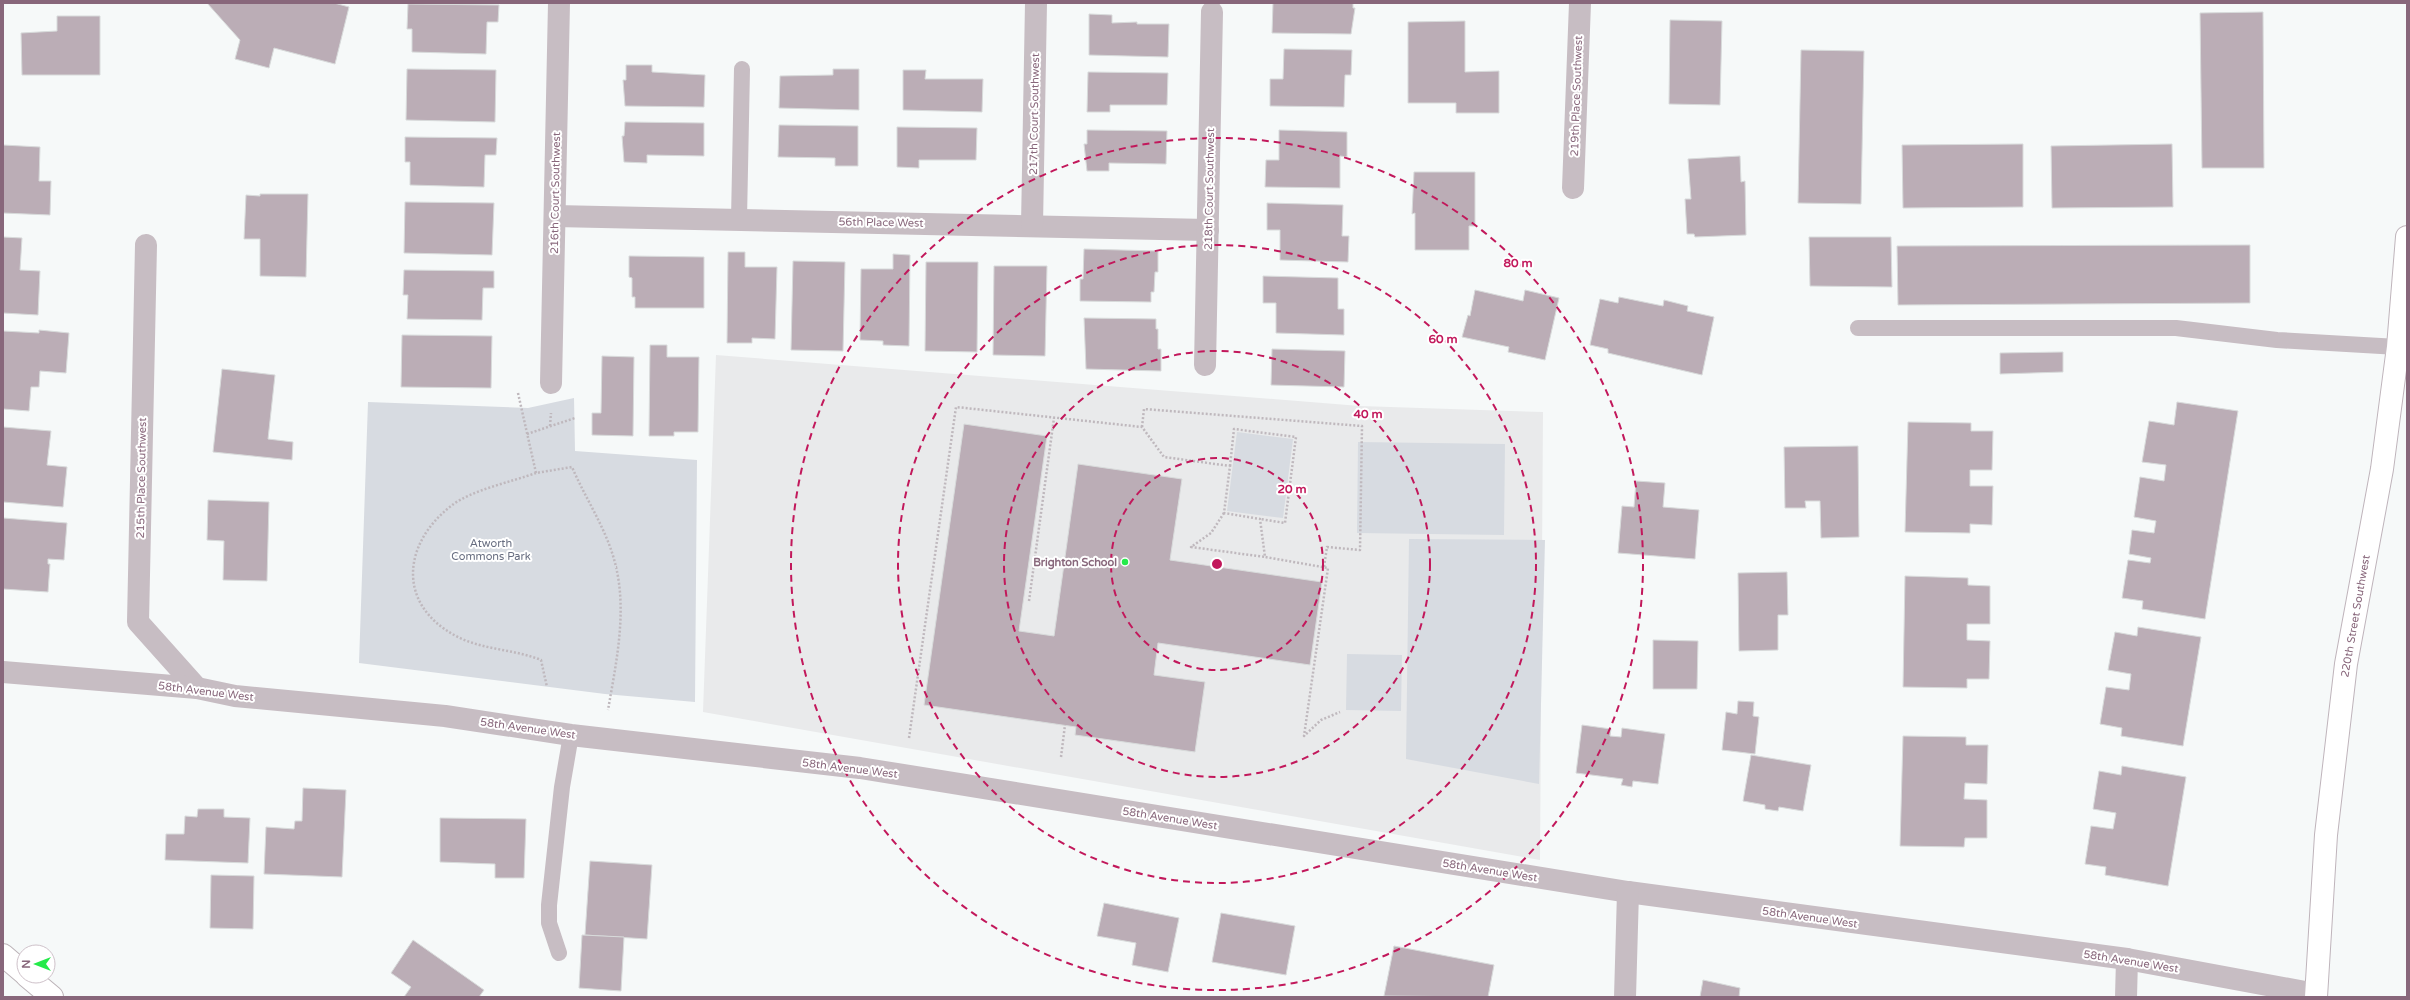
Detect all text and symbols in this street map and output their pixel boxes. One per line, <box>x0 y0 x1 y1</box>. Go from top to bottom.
street label: 219th Place Southwest <box>1568 35 1585 157</box>
street label: 217th Court Southwest <box>1027 53 1042 175</box>
street label: 218th Court Southwest <box>1202 128 1217 250</box>
street label: 216th Court Southwest <box>548 132 563 254</box>
street label: 56th Place West <box>838 215 924 230</box>
text: 80 m <box>1503 256 1533 270</box>
text: 60 m <box>1428 332 1458 346</box>
text: 40 m <box>1353 407 1383 421</box>
street label: 215th Place Southwest <box>134 417 149 539</box>
text: 20 m <box>1277 482 1307 496</box>
park label: Atworth Commons Park <box>451 537 531 563</box>
street label: 220th Street Southwest <box>2338 554 2373 678</box>
place label: Brighton School <box>1033 556 1117 570</box>
marker: Brighton School <box>1120 557 1130 567</box>
centre of rings <box>1210 557 1224 571</box>
street label: 58th Avenue West <box>157 679 254 704</box>
street label: 58th Avenue West <box>479 715 576 742</box>
street label: 58th Avenue West <box>801 756 898 781</box>
street label: 58th Avenue West <box>1121 805 1218 832</box>
street label: 58th Avenue West <box>1441 857 1538 884</box>
street label: 58th Avenue West <box>1761 904 1858 931</box>
north arrow <box>16 944 56 984</box>
street label: 58th Avenue West <box>2082 948 2179 975</box>
text: N <box>20 960 33 968</box>

